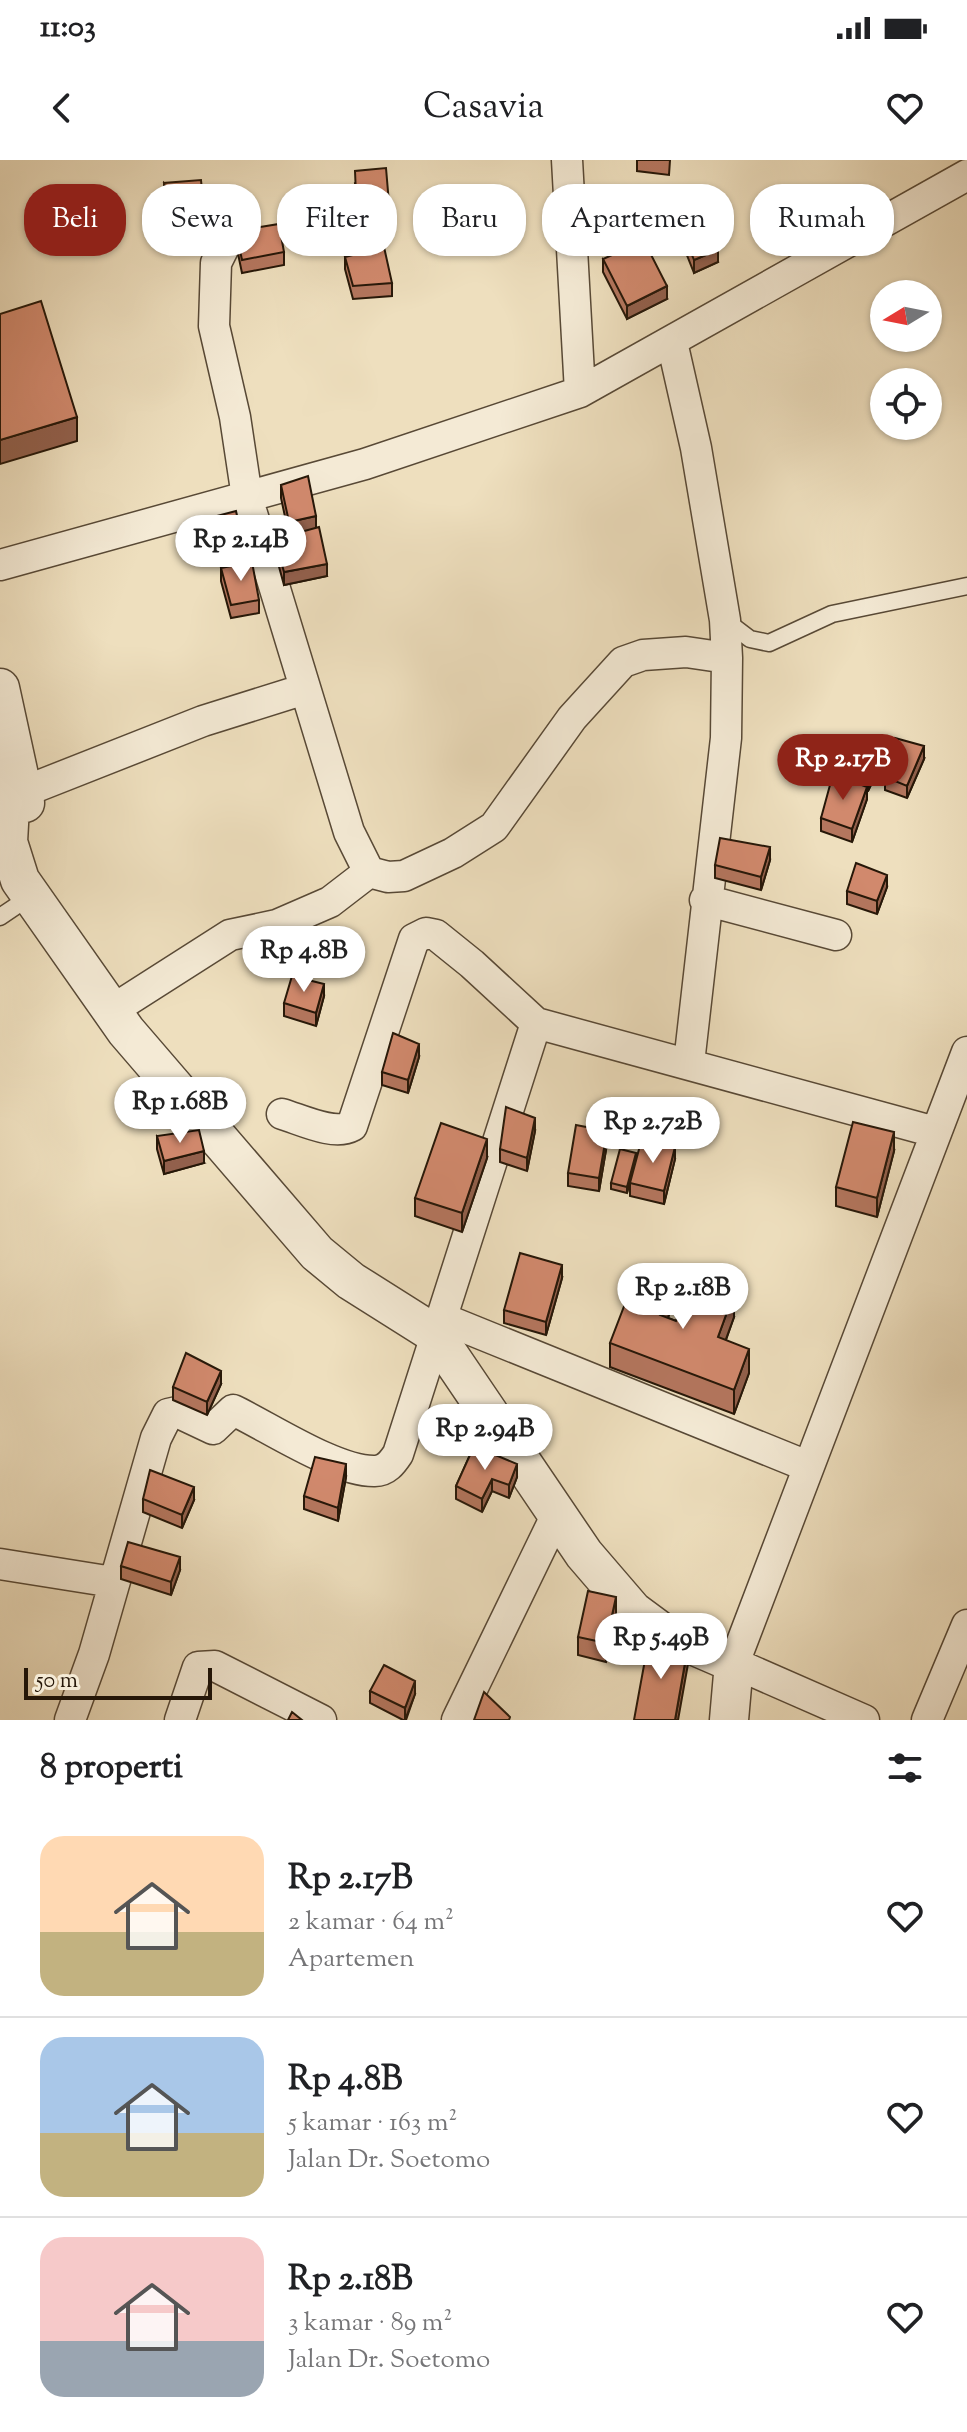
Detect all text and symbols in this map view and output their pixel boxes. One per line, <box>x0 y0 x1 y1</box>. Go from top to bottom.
text: 11:03 <box>40 7 96 50</box>
text: Casavia <box>423 82 544 134</box>
icon: back <box>40 86 84 130</box>
icon: heart <box>883 86 927 130</box>
chip: Beli <box>24 184 126 256</box>
chip: Sewa <box>142 184 261 256</box>
chip: Filter <box>277 184 397 256</box>
chip: Baru <box>413 184 526 256</box>
chip: Apartemen <box>542 184 734 256</box>
chip: Rumah <box>750 184 894 256</box>
north arrow <box>870 280 942 352</box>
map controls <box>870 280 942 440</box>
button: locate <box>870 368 942 440</box>
pin: Rp 2.14B <box>158 515 324 583</box>
text: Rp 2.14B <box>193 522 289 559</box>
pin: Rp 2.17B <box>760 734 926 802</box>
text: Rp 2.17B <box>795 741 891 778</box>
pin: Rp 4.8B <box>230 926 378 994</box>
text: Rp 4.8B <box>260 933 348 970</box>
pin: Rp 1.68B <box>97 1077 263 1145</box>
text: Rp 1.68B <box>132 1084 228 1121</box>
pin: Rp 2.72B <box>570 1097 736 1165</box>
text: Rp 2.72B <box>604 1104 702 1141</box>
pin: Rp 2.18B <box>600 1263 766 1331</box>
text: Rp 2.18B <box>635 1270 731 1307</box>
pin: Rp 2.94B <box>402 1404 568 1472</box>
text: Rp 2.94B <box>436 1411 534 1448</box>
pin: Rp 5.49B <box>578 1613 744 1681</box>
text: Rp 5.49B <box>613 1620 709 1657</box>
scale bar <box>24 1664 212 1700</box>
text: 50 m <box>36 1666 78 1698</box>
text: 8 properti <box>40 1744 183 1793</box>
icon: filters <box>883 1746 927 1790</box>
text: Rp 2.17B <box>288 1855 413 1904</box>
icon: home <box>104 1868 200 1964</box>
icon: heart <box>883 1894 927 1938</box>
text: 2 kamar · 64 m² <box>288 1904 454 1941</box>
text: Apartemen <box>288 1941 414 1978</box>
text: Rp 4.8B <box>288 2056 402 2105</box>
icon: home <box>104 2069 200 2165</box>
icon: heart <box>883 2095 927 2139</box>
text: 5 kamar · 163 m² <box>288 2105 457 2142</box>
text: Jalan Dr. Soetomo <box>288 2142 490 2179</box>
text: Rp 2.18B <box>288 2256 413 2305</box>
icon: home <box>104 2269 200 2365</box>
icon: heart <box>883 2295 927 2339</box>
text: 3 kamar · 89 m² <box>288 2305 452 2342</box>
text: Jalan Dr. Soetomo <box>288 2342 490 2379</box>

